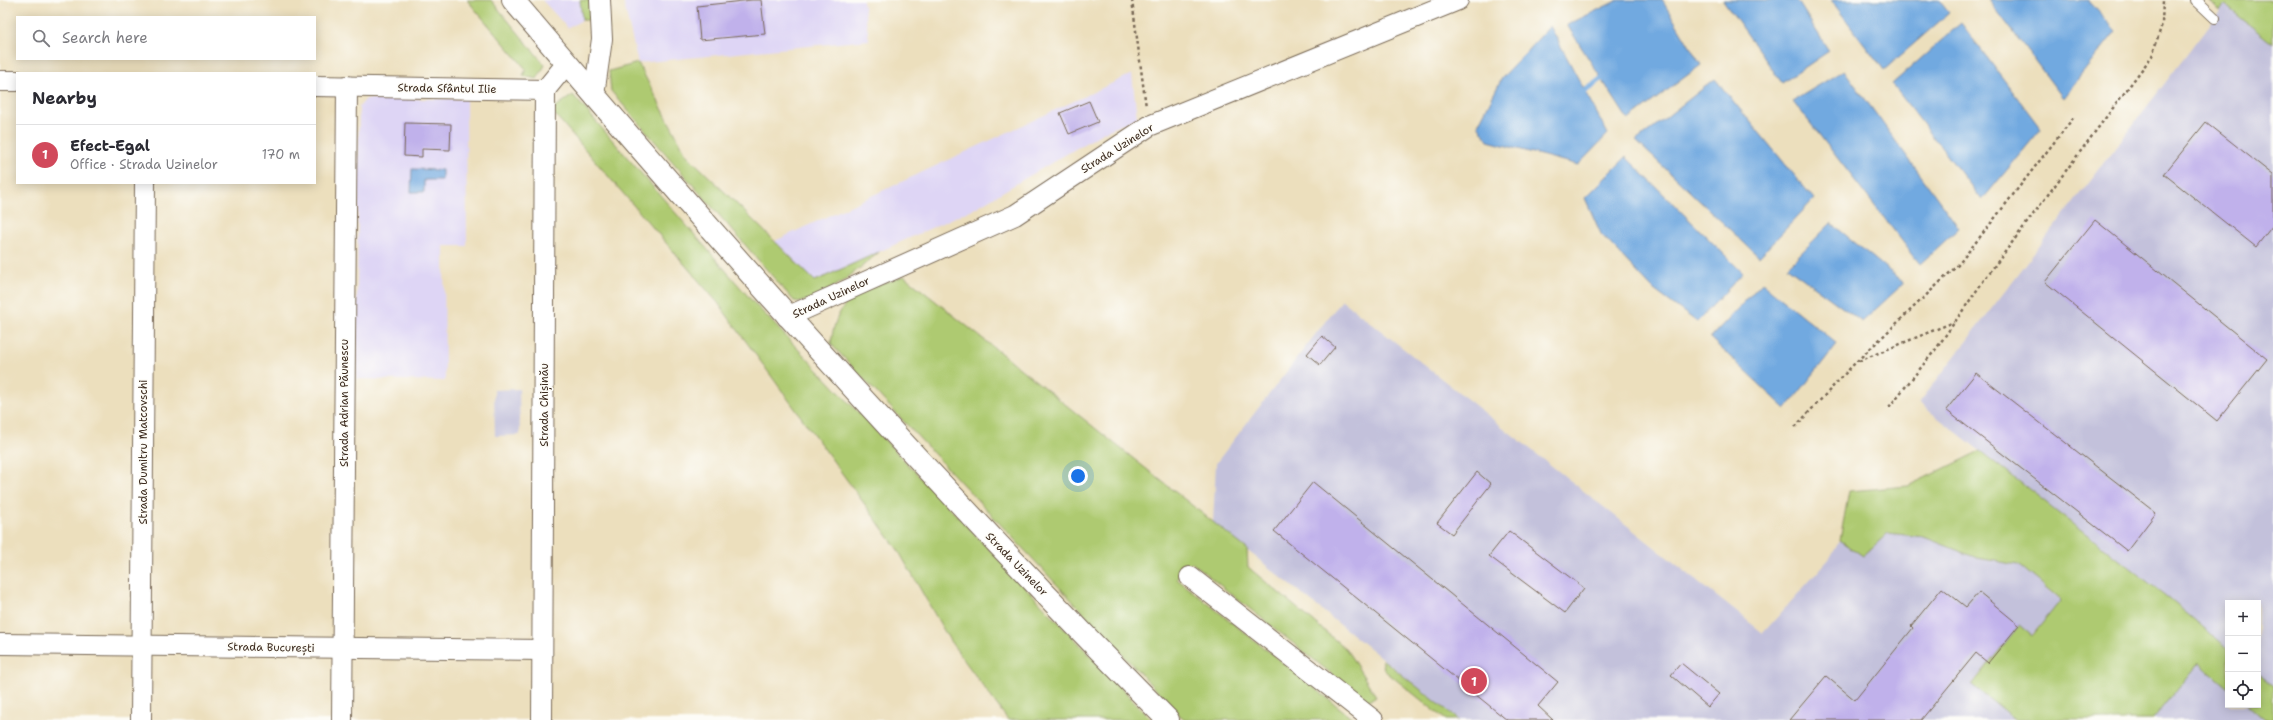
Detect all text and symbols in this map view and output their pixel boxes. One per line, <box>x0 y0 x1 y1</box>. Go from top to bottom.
search box <box>16 16 316 60</box>
icon: search <box>30 27 52 49</box>
text: Search here <box>62 28 148 48</box>
street label: Strada Sfântul Ilie <box>397 80 497 97</box>
text: Nearby <box>32 87 97 109</box>
street label: Strada Uzinelor <box>1078 120 1157 177</box>
text: Efect-Egal <box>70 136 150 156</box>
text: 1 <box>42 146 48 163</box>
text: 170 m <box>262 146 300 163</box>
text: Office · Strada Uzinelor <box>70 156 218 173</box>
street label: Strada Uzinelor <box>790 273 872 322</box>
street label: Strada Adrian Păunescu <box>337 339 352 467</box>
street label: Strada Chișinău <box>537 363 552 447</box>
street label: Strada Dumitru Matcovschi <box>136 380 151 524</box>
your location <box>1068 466 1088 486</box>
street label: Strada Uzinelor <box>982 529 1051 600</box>
map controls <box>2225 600 2261 708</box>
button: + <box>2225 600 2261 636</box>
button: − <box>2225 636 2261 672</box>
street label: Strada București <box>227 639 315 656</box>
pin: 1 <box>1461 666 1487 696</box>
button: locate <box>2225 672 2261 708</box>

